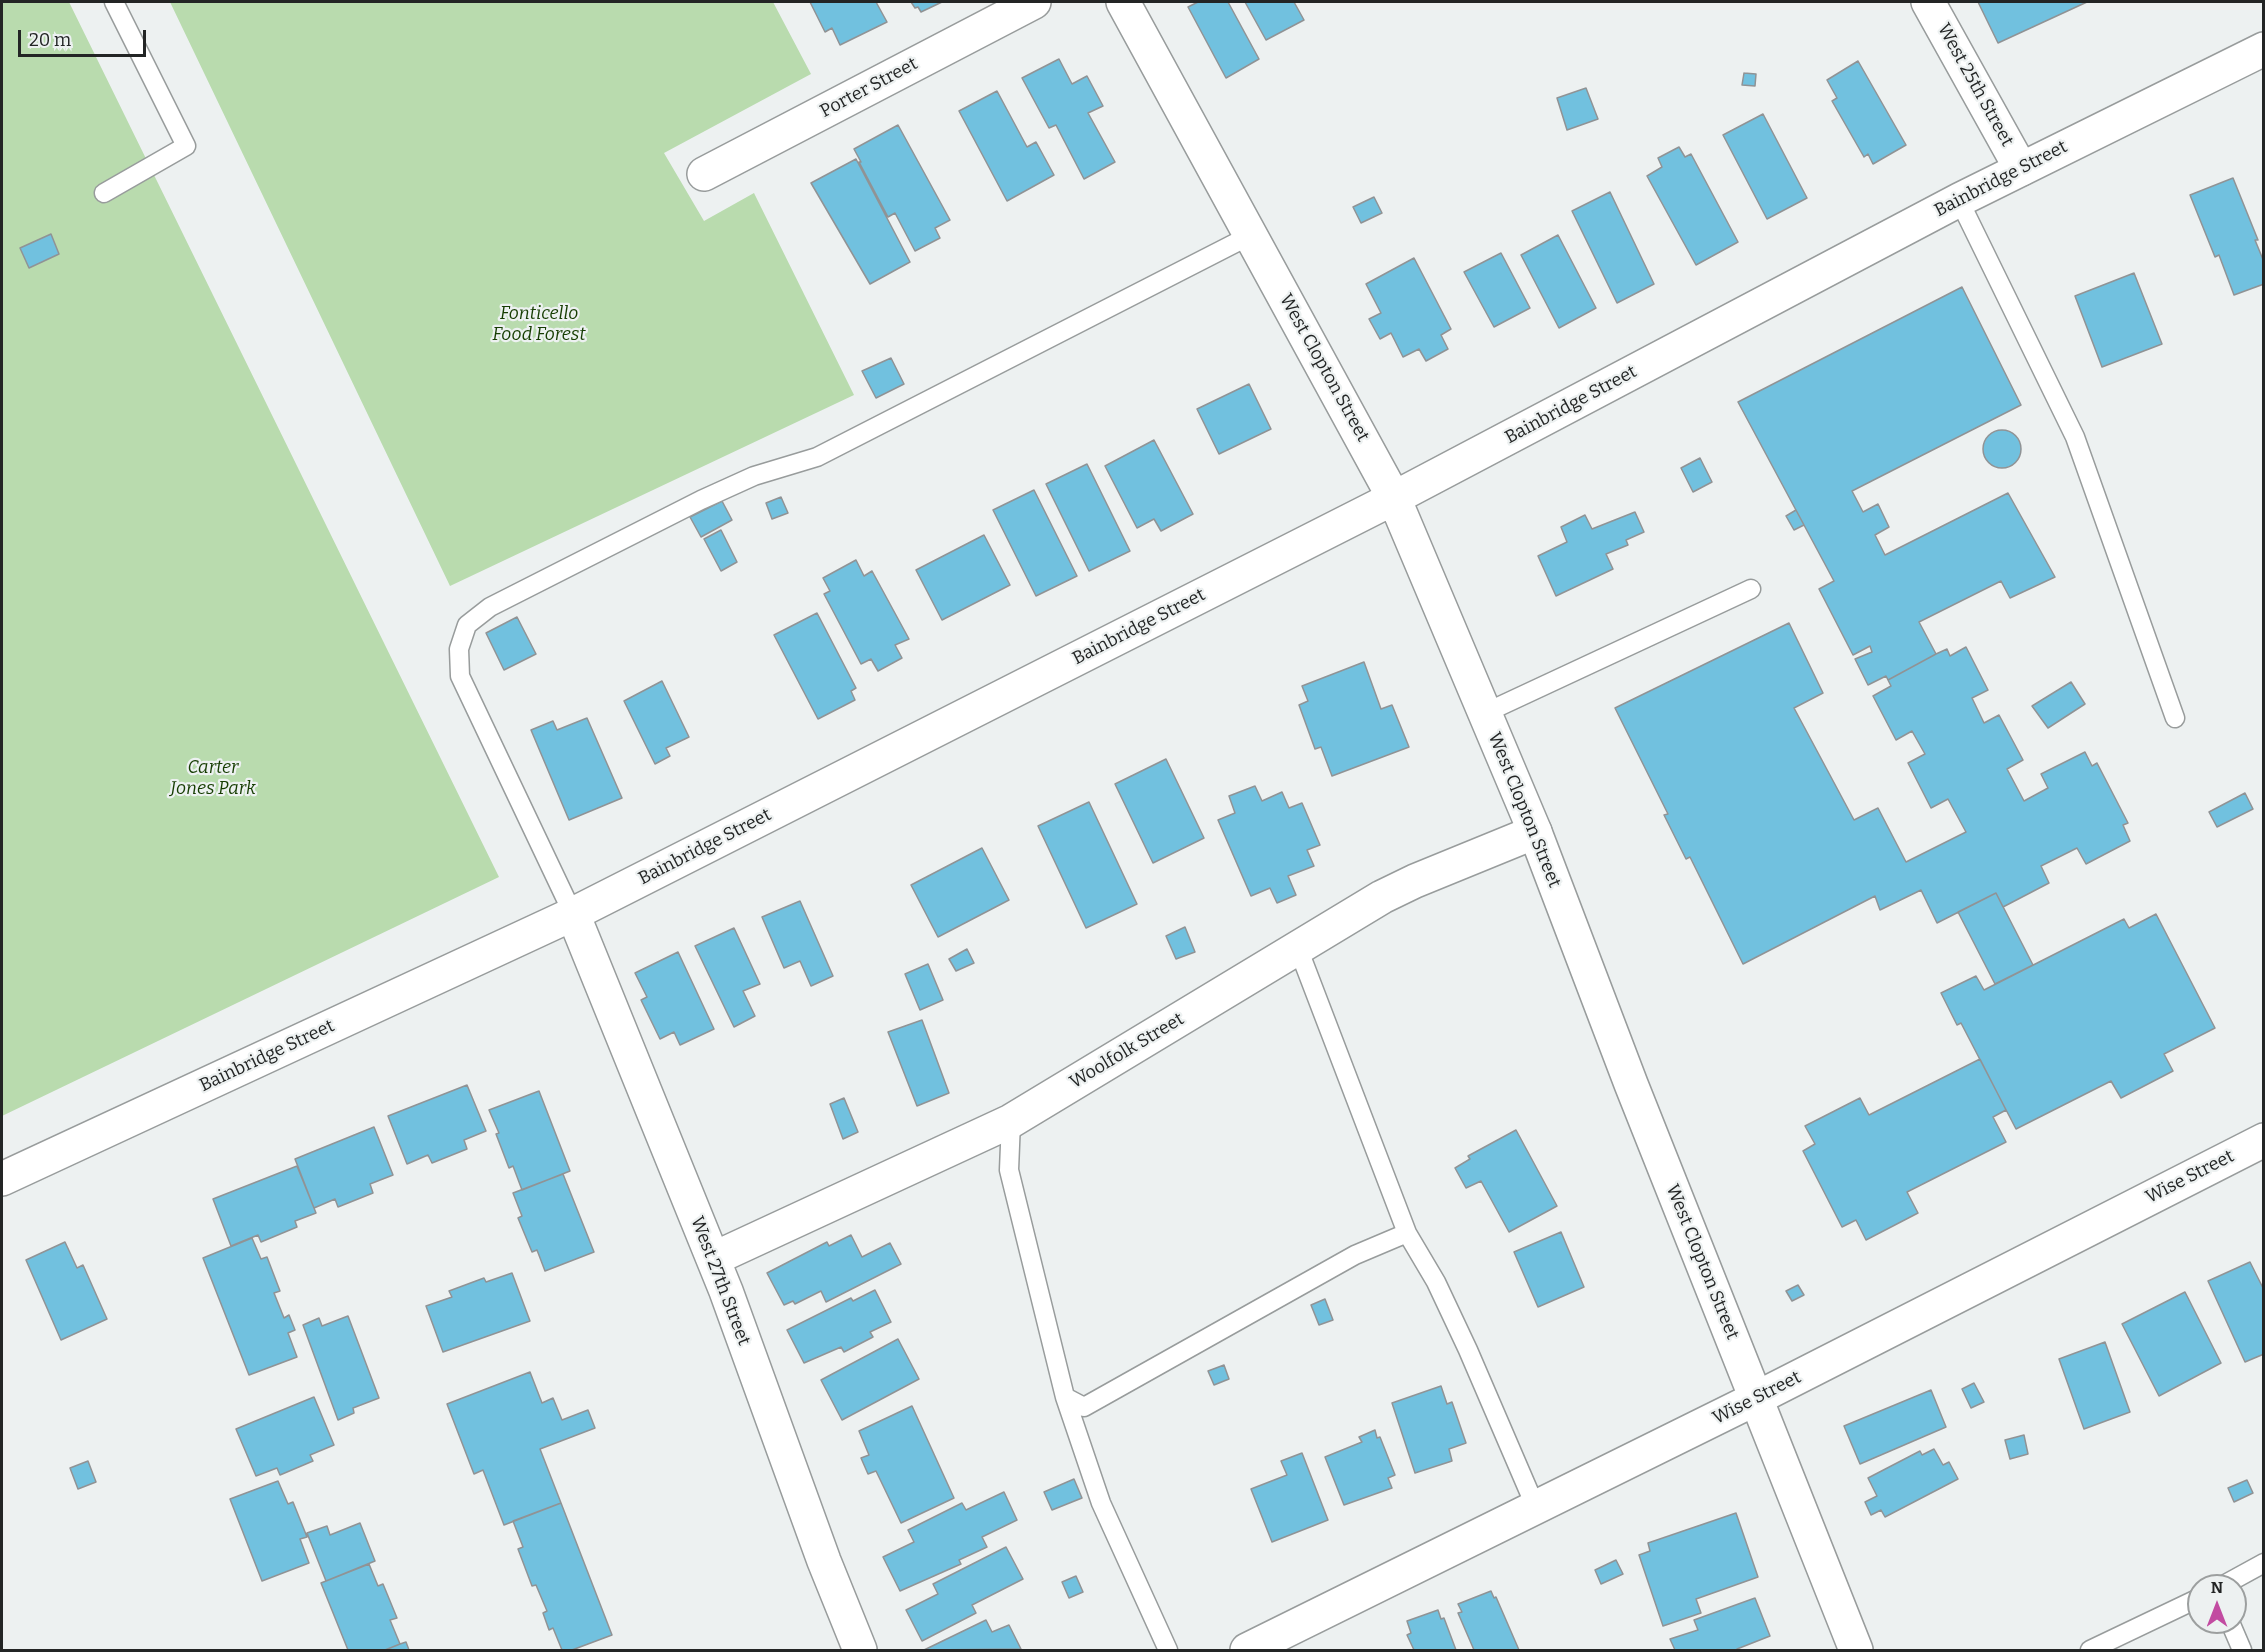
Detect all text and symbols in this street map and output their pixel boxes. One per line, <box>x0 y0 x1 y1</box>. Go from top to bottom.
scale bar <box>21 18 148 56</box>
street label: West 25th Street <box>1932 20 2018 150</box>
text: 20 m <box>29 29 71 51</box>
street label: Porter Street <box>817 53 921 123</box>
street label: Bainbridge Street <box>1931 136 2071 222</box>
street label: West Clopton Street <box>1274 290 1374 446</box>
park label: Fonticello Food Forest <box>492 303 586 346</box>
street label: Bainbridge Street <box>1501 361 1641 449</box>
street label: Bainbridge Street <box>1069 584 1209 670</box>
street label: West Clopton Street <box>1483 729 1565 891</box>
park label: Carter Jones Park <box>170 757 256 800</box>
street label: Bainbridge Street <box>635 804 775 890</box>
street label: Woolfolk Street <box>1066 1008 1188 1094</box>
street label: Bainbridge Street <box>196 1015 338 1097</box>
street label: Wise Street <box>2142 1146 2238 1208</box>
street label: West Clopton Street <box>1661 1181 1743 1343</box>
street label: West 27th Street <box>685 1214 755 1348</box>
street label: Wise Street <box>1709 1367 1805 1429</box>
north arrow <box>2187 1574 2247 1634</box>
text: N <box>2211 1578 2223 1597</box>

